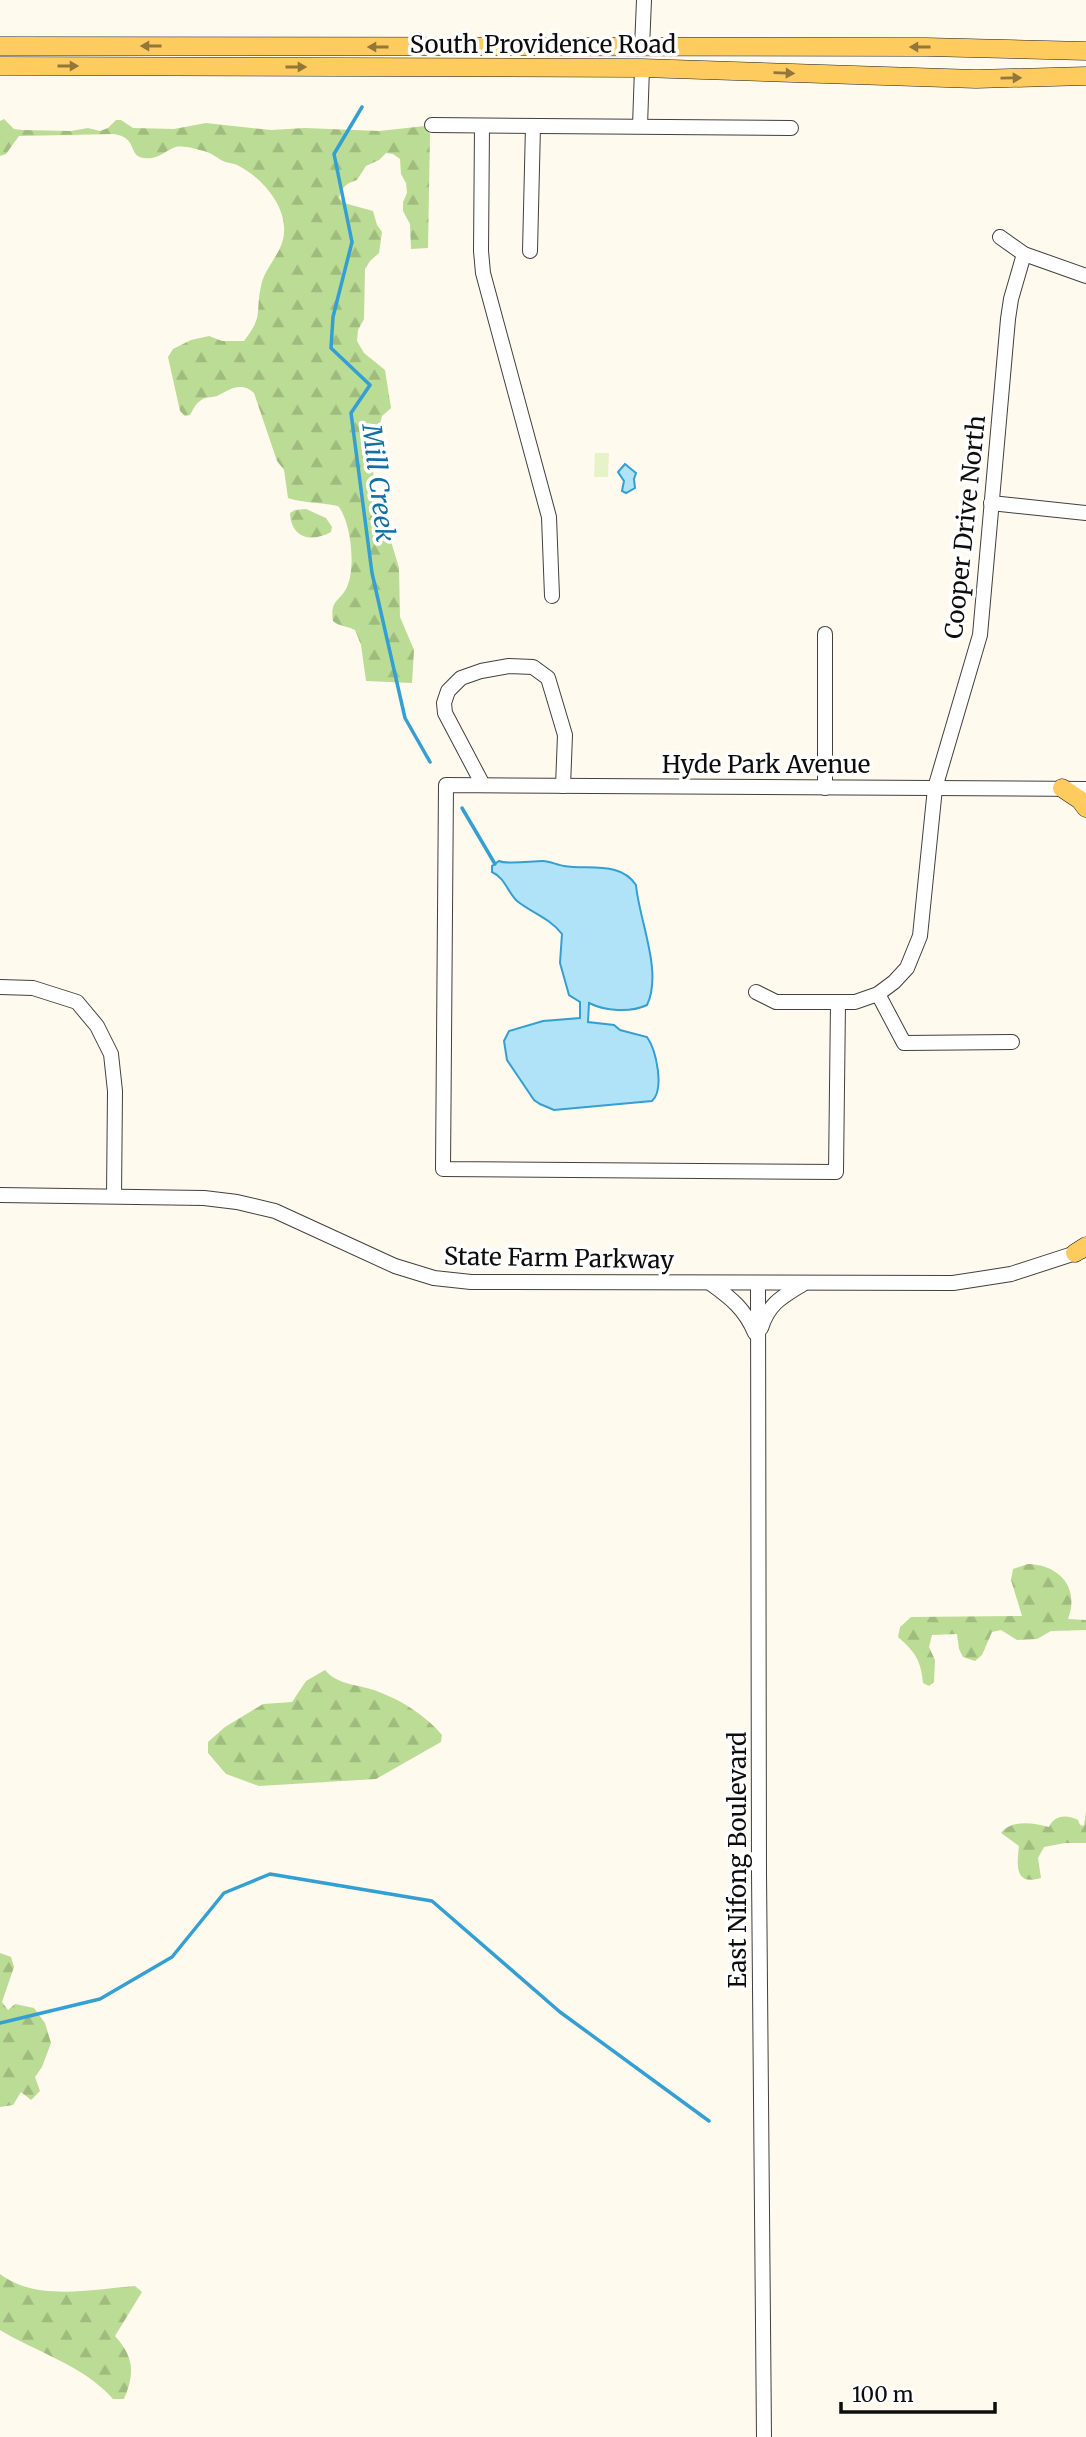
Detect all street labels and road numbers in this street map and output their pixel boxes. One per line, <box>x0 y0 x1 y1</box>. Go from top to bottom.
street label: South Providence Road <box>410 29 676 60</box>
street label: Cooper Drive North <box>938 414 992 640</box>
street label: Hyde Park Avenue <box>662 749 870 780</box>
street label: State Farm Parkway <box>444 1240 674 1276</box>
street label: East Nifong Boulevard <box>722 1731 753 1989</box>

